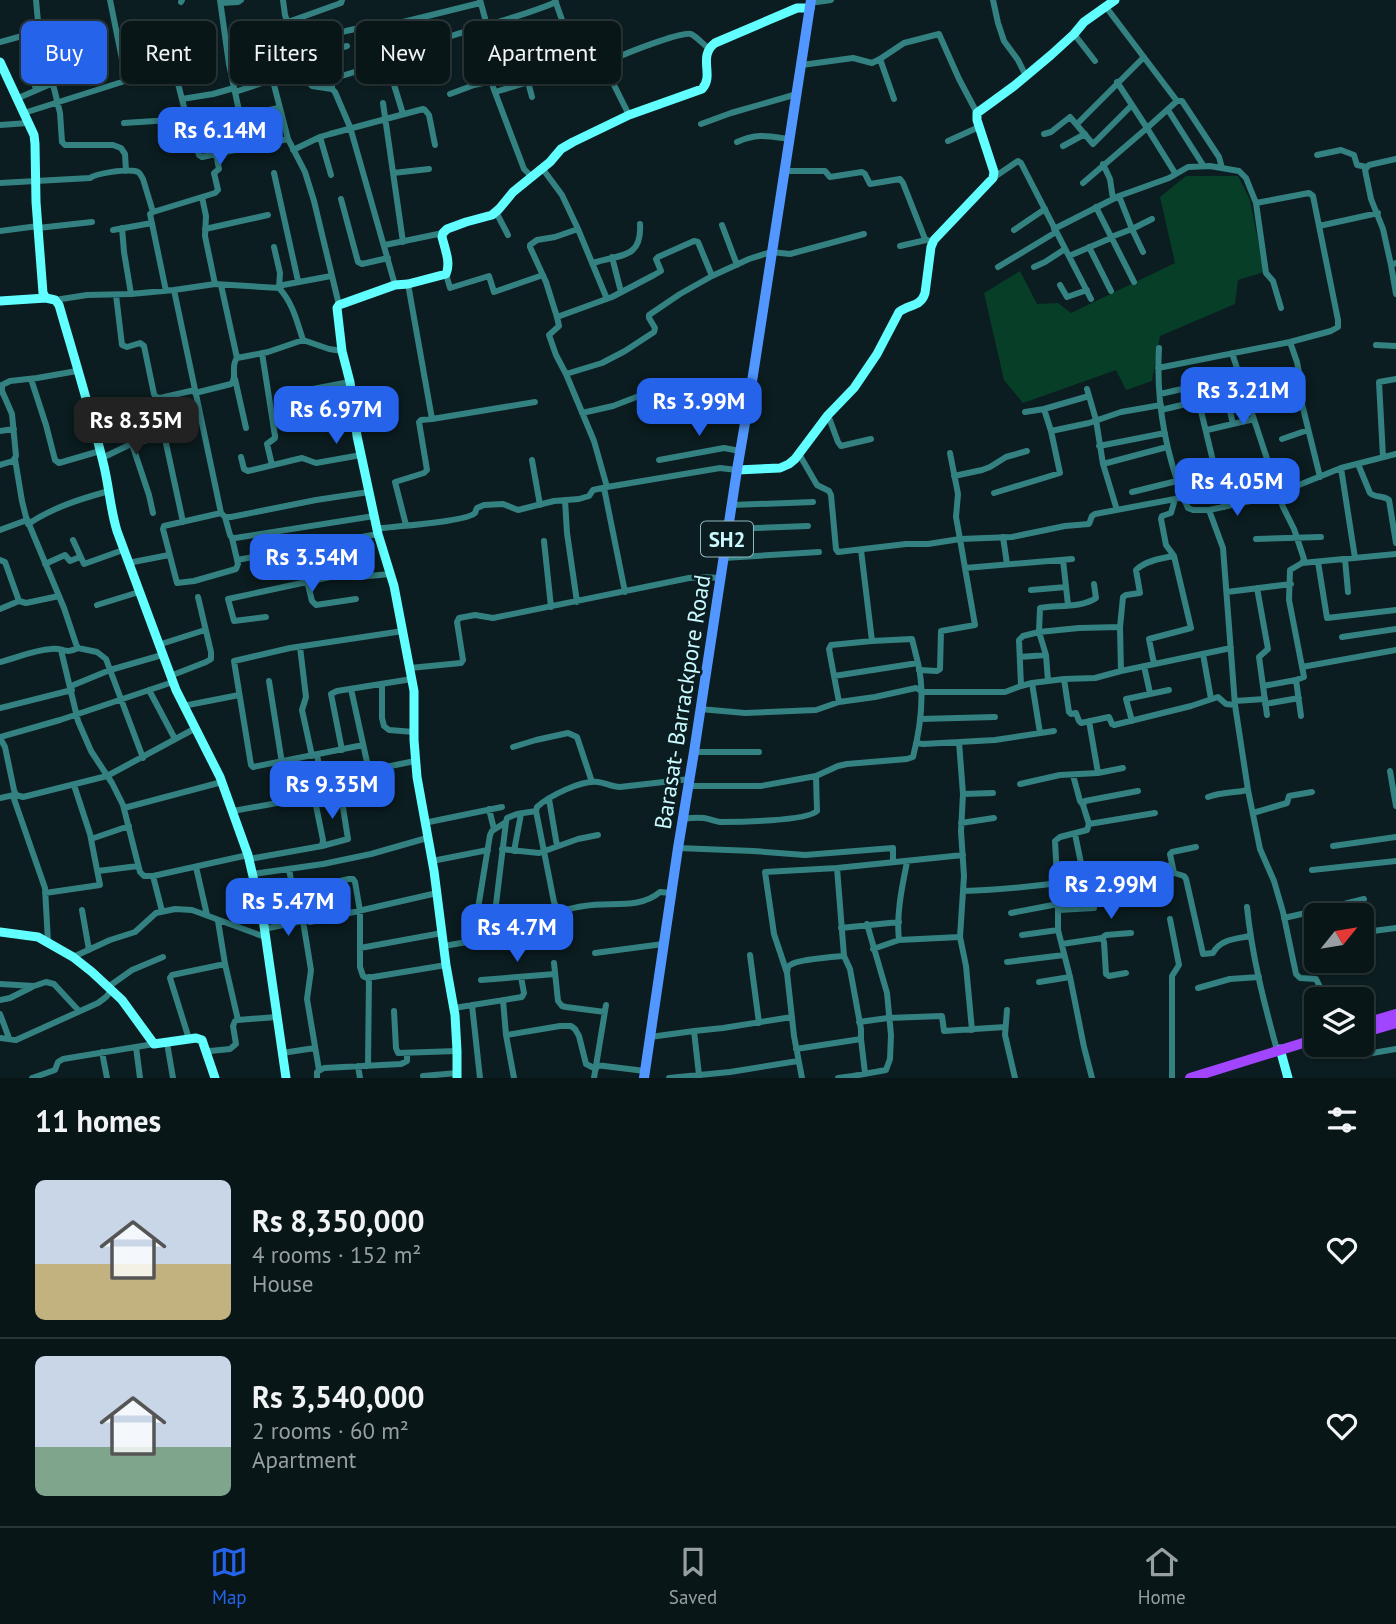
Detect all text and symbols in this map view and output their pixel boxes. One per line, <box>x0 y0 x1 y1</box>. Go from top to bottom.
chip: Buy <box>21 21 107 84</box>
chip: Rent <box>121 21 216 84</box>
chip: Filters <box>230 21 342 84</box>
chip: New <box>356 21 450 84</box>
chip: Apartment <box>464 21 621 84</box>
pin: Rs 6.14M <box>148 108 292 167</box>
text: Rs 6.14M <box>174 115 266 144</box>
pin: Rs 3.21M <box>1171 368 1315 427</box>
text: Rs 3.21M <box>1197 375 1289 404</box>
pin: Rs 3.99M <box>627 378 771 438</box>
pin: Rs 6.97M <box>264 386 408 446</box>
text: Rs 3.99M <box>653 386 745 415</box>
text: Rs 6.97M <box>290 394 382 423</box>
pin: Rs 8.35M <box>64 398 208 457</box>
text: Rs 8.35M <box>90 405 182 434</box>
pin: Rs 4.05M <box>1165 458 1309 518</box>
text: Rs 4.05M <box>1191 466 1283 495</box>
road number: SH2 <box>701 522 753 556</box>
pin: Rs 3.54M <box>240 534 384 594</box>
text: Rs 3.54M <box>266 542 358 571</box>
street label: Barasat- Barrackpore Road <box>648 573 716 831</box>
pin: Rs 9.35M <box>260 762 404 821</box>
text: Rs 9.35M <box>286 769 378 798</box>
pin: Rs 2.99M <box>1039 862 1183 921</box>
text: Rs 2.99M <box>1065 869 1157 898</box>
pin: Rs 5.47M <box>216 878 360 938</box>
text: Rs 5.47M <box>242 886 334 915</box>
north arrow <box>1304 903 1374 973</box>
map controls <box>1304 903 1374 1057</box>
pin: Rs 4.7M <box>452 904 582 964</box>
text: Rs 4.7M <box>477 912 557 941</box>
button: layers <box>1304 987 1374 1057</box>
text: 11 homes <box>35 1101 161 1140</box>
icon: filters <box>1323 1101 1361 1139</box>
text: Rs 8,350,000 <box>252 1201 425 1240</box>
icon: home <box>91 1208 175 1292</box>
icon: heart <box>1323 1231 1361 1269</box>
text: 4 rooms · 152 m² <box>252 1240 421 1269</box>
text: House <box>252 1269 314 1298</box>
text: Rs 3,540,000 <box>252 1377 425 1416</box>
icon: home <box>91 1384 175 1468</box>
icon: heart <box>1323 1407 1361 1445</box>
text: 2 rooms · 60 m² <box>252 1416 409 1445</box>
text: Apartment <box>252 1445 356 1474</box>
tab: Map <box>210 1543 248 1609</box>
tab: Saved <box>669 1543 717 1609</box>
tab: Home <box>1138 1543 1186 1609</box>

